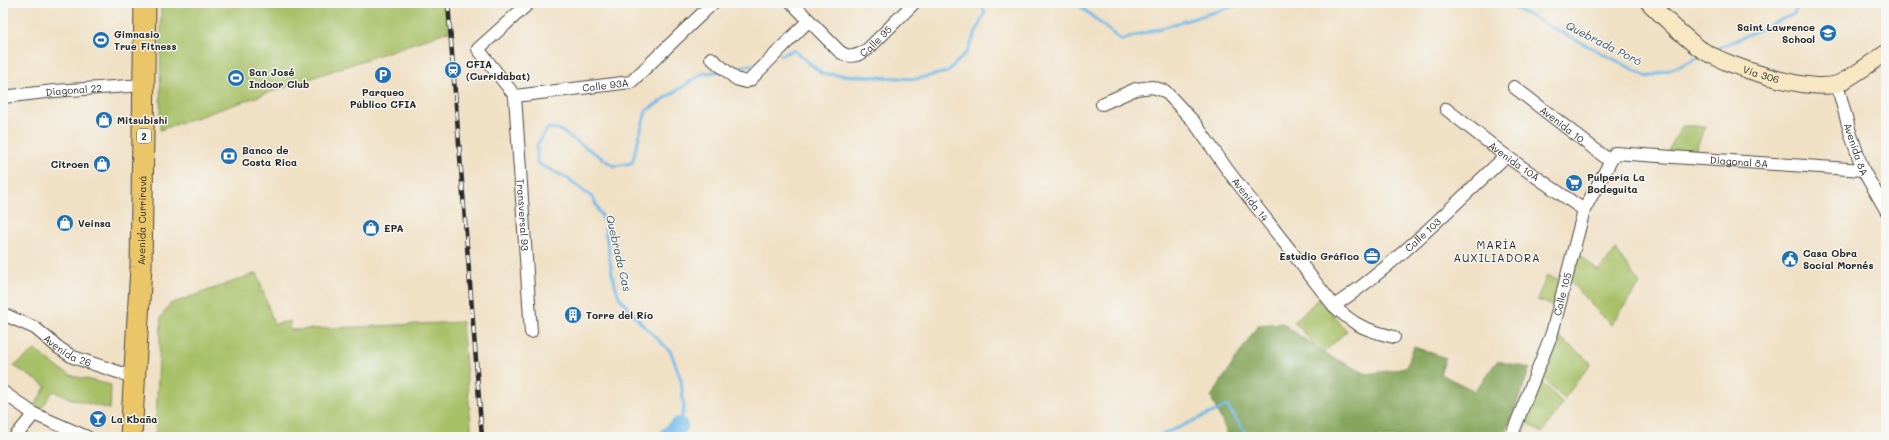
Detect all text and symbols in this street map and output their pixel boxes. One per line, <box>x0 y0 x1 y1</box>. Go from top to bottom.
water label: Quebrada Poró <box>1563 17 1645 69</box>
place label: Saint Lawrence School <box>1737 20 1815 46</box>
street label: Calle 95 <box>857 22 895 60</box>
school or university icon: Saint Lawrence School <box>1818 23 1838 43</box>
place label: Gimnasio True Fitness <box>114 27 176 53</box>
sports icon: Gimnasio True Fitness <box>91 30 111 50</box>
place label: CFIA (Curridabat) <box>466 57 530 83</box>
station icon: CFIA (Curridabat) <box>443 60 463 80</box>
street label: Vía 306 <box>1741 62 1781 86</box>
place label: San José Indoor Club <box>249 65 309 91</box>
parking icon: Parqueo Público CFIA <box>373 65 393 85</box>
sports icon: San José Indoor Club <box>226 68 246 88</box>
street label: Calle 93A <box>581 75 629 95</box>
street label: Diagonal 22 <box>45 81 102 99</box>
place label: Parqueo Público CFIA <box>350 85 416 111</box>
street label: Avenida 10 <box>1537 103 1587 146</box>
shop icon: Mitsubishi <box>94 110 114 130</box>
place label: Mitsubishi <box>117 113 168 127</box>
street label: Avenida 8A <box>1841 121 1872 178</box>
road number: 2 <box>137 129 151 143</box>
street label: Avenida 10A <box>1486 138 1543 184</box>
place label: Banco de Costa Rica <box>242 143 297 169</box>
bank icon: Banco de Costa Rica <box>219 146 239 166</box>
street label: Diagonal 8A <box>1709 153 1769 170</box>
shop icon: Citroen <box>92 154 112 174</box>
place label: Citroen <box>51 157 89 171</box>
place label: Pulpería La Bodeguita <box>1587 170 1645 196</box>
supermarket icon: Pulpería La Bodeguita <box>1564 173 1584 193</box>
street label: Avenida 14 <box>1229 174 1272 224</box>
street label: Avenida Curriravá <box>134 175 149 265</box>
street label: Transversal 93 <box>514 178 532 251</box>
shop icon: Veinsa <box>55 213 75 233</box>
water label: Quebrada Cas <box>603 213 635 293</box>
street label: Calle 103 <box>1402 214 1444 255</box>
place label: Veinsa <box>78 216 111 230</box>
shop icon: EPA <box>361 218 381 238</box>
place label: EPA <box>384 221 403 235</box>
district label: MARÍA AUXILIADORA <box>1453 237 1541 265</box>
office icon: Estudio Gráfico <box>1362 246 1382 266</box>
place label: Casa Obra Social Mornés <box>1803 246 1873 272</box>
place label: Estudio Gráfico <box>1279 249 1359 263</box>
public building icon: Casa Obra Social Mornés <box>1780 249 1800 269</box>
street label: Calle 105 <box>1550 271 1575 317</box>
building icon: Torre del Río <box>563 305 583 325</box>
place label: Torre del Río <box>586 308 653 322</box>
street label: Avenida 26 <box>41 331 93 370</box>
bar icon: La Kbaña <box>88 409 108 429</box>
place label: La Kbaña <box>111 412 158 426</box>

